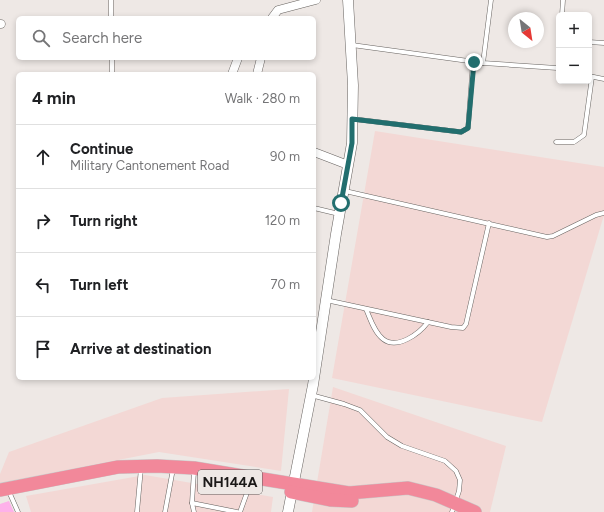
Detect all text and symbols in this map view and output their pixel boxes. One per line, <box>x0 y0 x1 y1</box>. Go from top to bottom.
north arrow <box>508 12 544 48</box>
map controls <box>556 12 592 84</box>
button: + <box>556 12 592 48</box>
search box <box>16 16 316 60</box>
icon: search <box>30 27 52 49</box>
text: Search here <box>62 29 142 47</box>
button: − <box>556 48 592 84</box>
route end <box>465 53 483 71</box>
text: 4 min <box>32 88 76 108</box>
text: Walk · 280 m <box>225 91 300 106</box>
text: Continue <box>70 140 133 158</box>
icon: ahead <box>32 146 54 168</box>
text: 90 m <box>270 149 300 164</box>
text: Military Cantonement Road <box>70 158 229 173</box>
route start <box>332 194 350 212</box>
icon: right <box>32 210 54 232</box>
text: Turn right <box>70 212 138 230</box>
text: 120 m <box>265 213 300 228</box>
icon: left <box>32 274 54 296</box>
text: Turn left <box>70 276 128 294</box>
text: 70 m <box>270 277 300 292</box>
icon: arrive <box>32 338 54 360</box>
text: Arrive at destination <box>70 340 211 358</box>
road number: NH144A <box>198 470 262 494</box>

